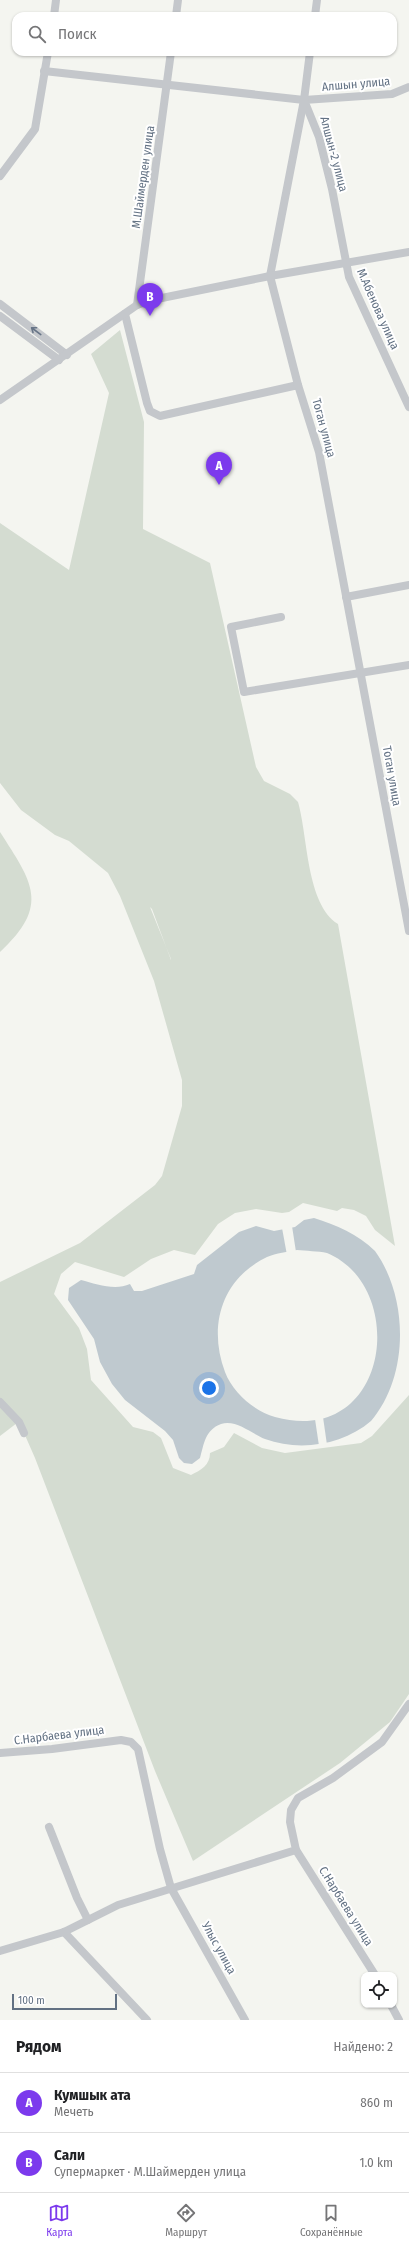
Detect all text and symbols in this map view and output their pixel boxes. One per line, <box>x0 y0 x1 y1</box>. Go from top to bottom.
search box <box>12 12 397 56</box>
icon: search <box>26 23 48 45</box>
text: Поиск <box>58 25 96 43</box>
street label: Алшын улица <box>321 74 391 94</box>
street label: Алшын-2 улица <box>317 115 351 193</box>
street label: М.Шаймерден улица <box>129 124 157 229</box>
street label: М.Абенова улица <box>354 266 402 352</box>
pin: B <box>137 283 163 316</box>
one-way arrow <box>30 327 41 335</box>
street label: Тоган улица <box>309 397 339 459</box>
pin: A <box>206 452 232 485</box>
street label: Тоган улица <box>380 745 404 807</box>
your location <box>199 1378 219 1398</box>
street label: С.Нарбаева улица <box>13 1723 105 1747</box>
street label: С.Нарбаева улица <box>316 1864 376 1948</box>
street label: Улыс улица <box>198 1919 239 1977</box>
map controls <box>361 1972 397 2008</box>
button: locate <box>361 1972 397 2008</box>
scale bar <box>12 1992 117 2011</box>
text: 100 m <box>18 1994 45 2007</box>
text: Рядом <box>16 2036 61 2057</box>
text: Найдено: 2 <box>334 2039 393 2054</box>
text: Кумшык ата <box>54 2086 131 2104</box>
text: A <box>25 2095 33 2110</box>
text: 860 m <box>360 2095 393 2110</box>
text: Мечеть <box>54 2104 94 2119</box>
text: Сали <box>54 2146 85 2164</box>
text: B <box>25 2155 33 2170</box>
text: 1.0 km <box>359 2155 393 2170</box>
text: Супермаркет · М.Шаймерден улица <box>54 2164 246 2179</box>
tab: Карта <box>46 2202 73 2239</box>
tab: Маршрут <box>165 2202 207 2239</box>
tab: Сохранённые <box>300 2202 363 2239</box>

